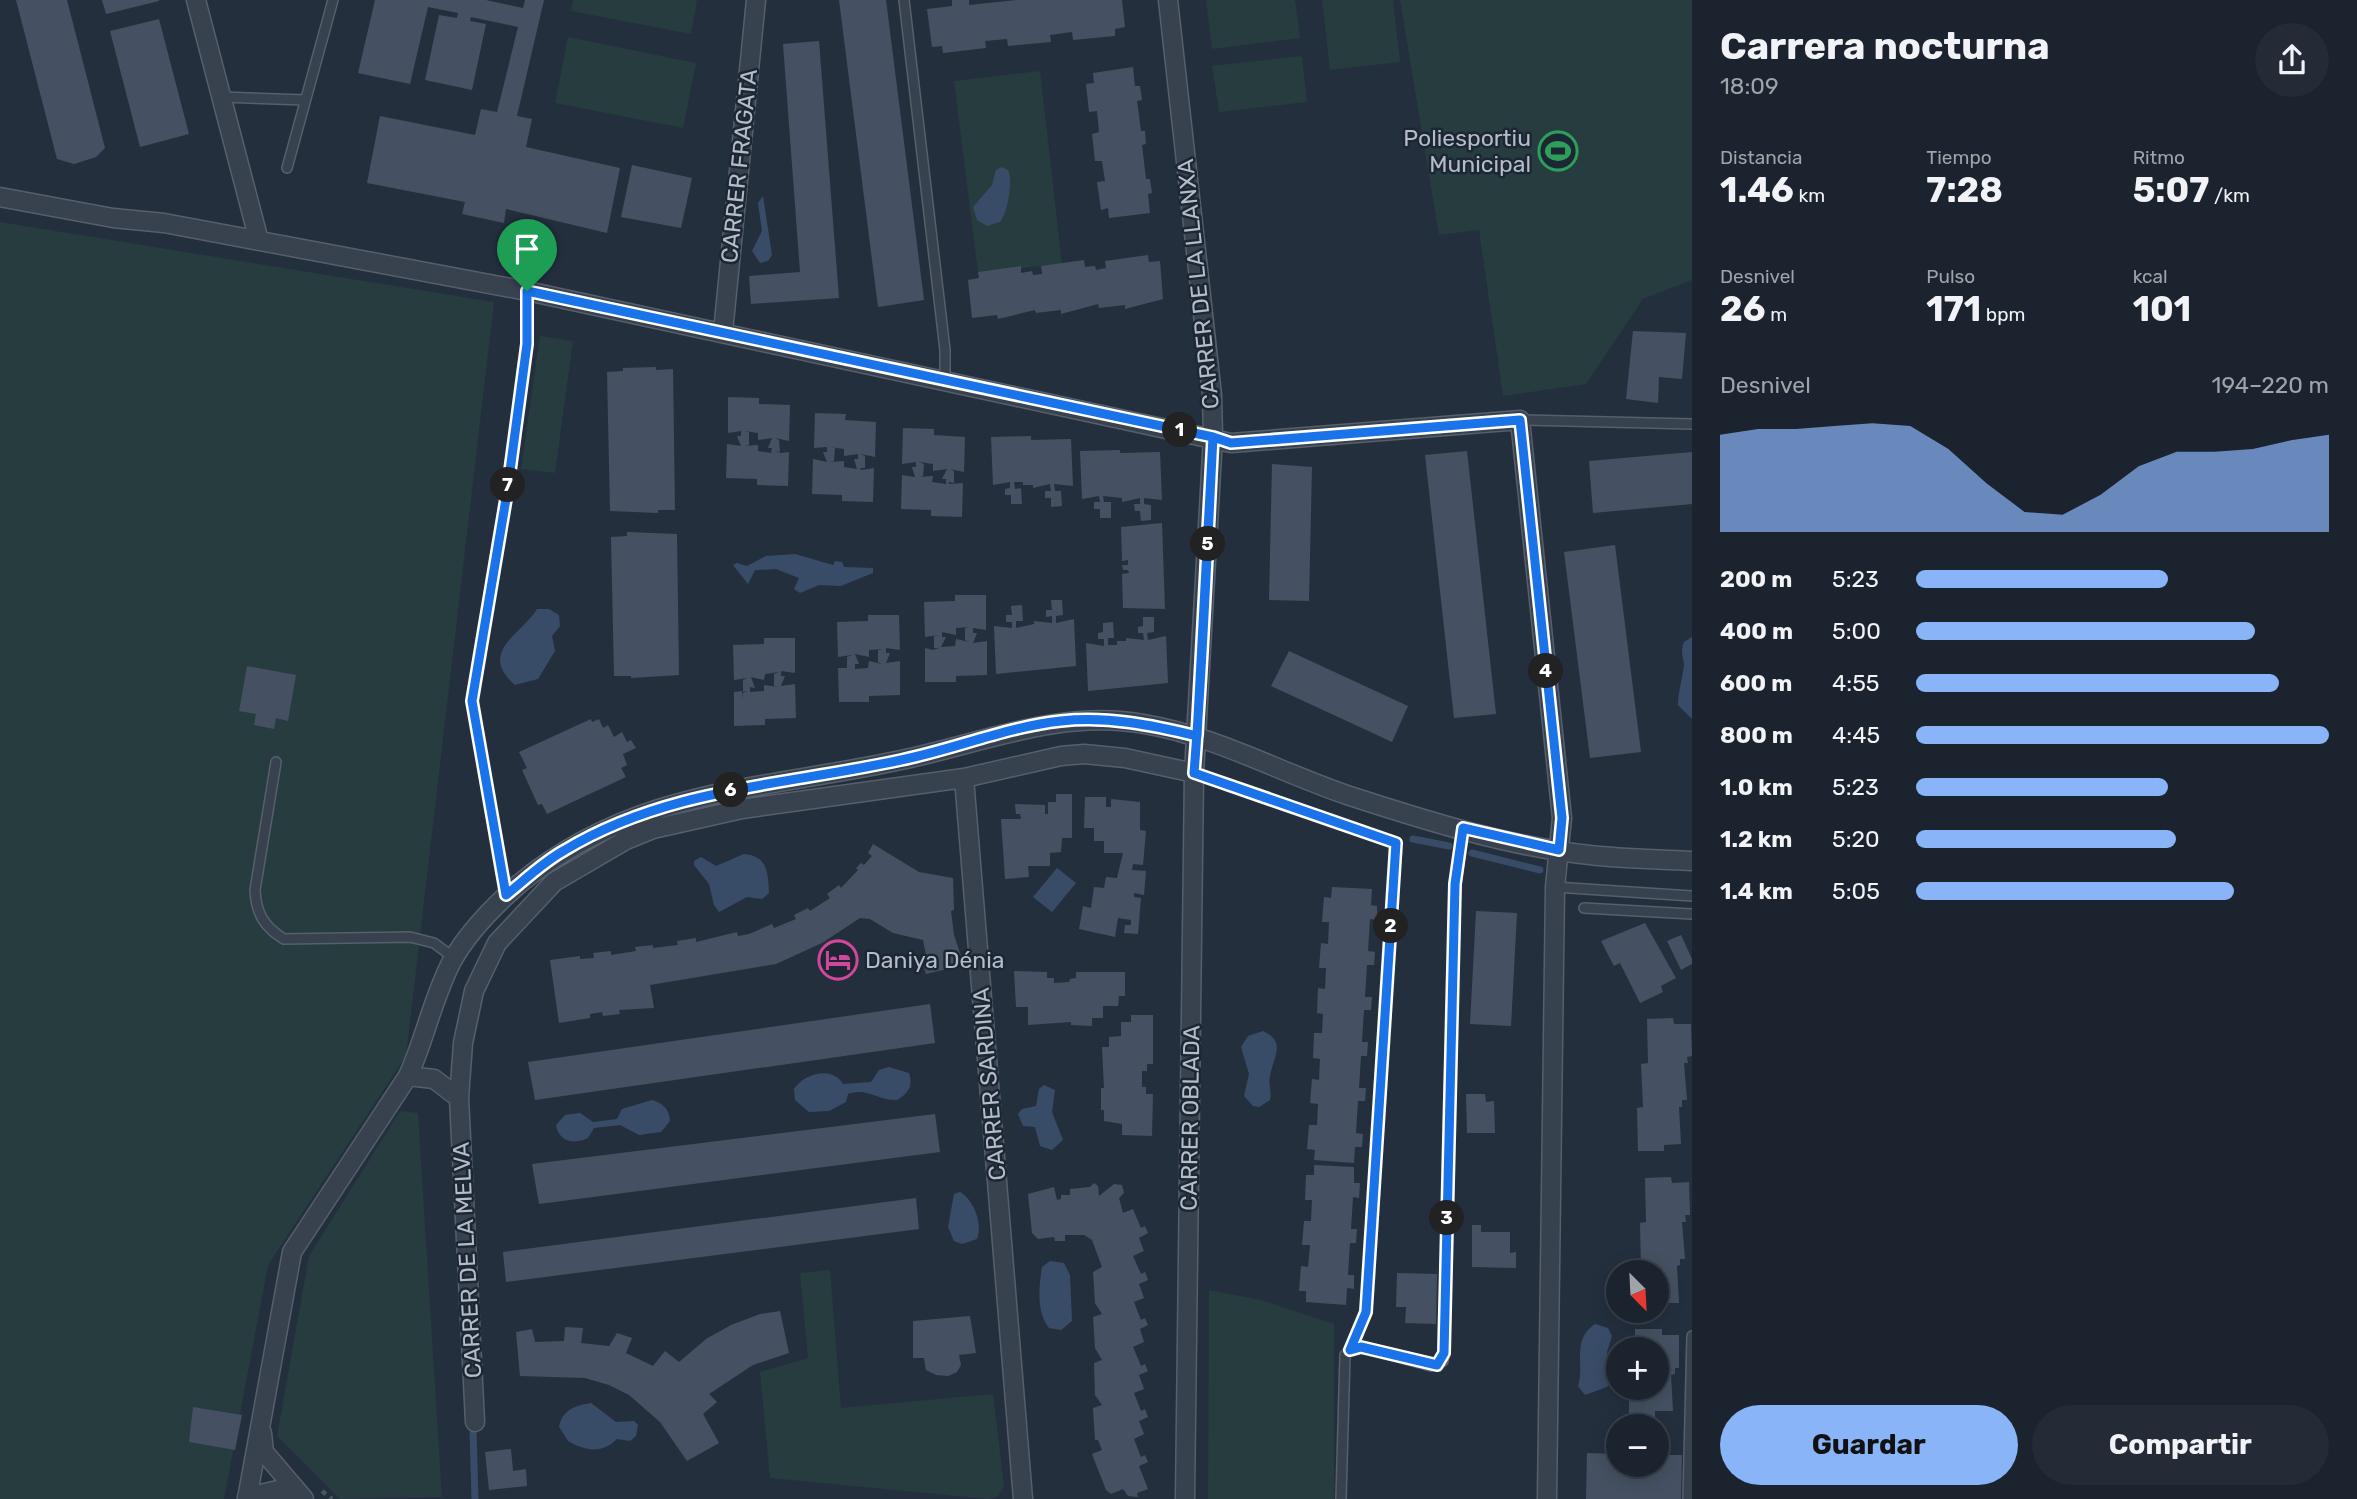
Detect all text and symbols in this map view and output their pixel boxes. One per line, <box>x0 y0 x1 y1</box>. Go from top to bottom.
text: Carrera nocturna <box>1720 23 2050 69</box>
button: share <box>2255 23 2329 97</box>
street label: CARRER FRAGATA <box>715 68 763 264</box>
text: 18:09 <box>1720 72 1779 100</box>
place label: Poliesportiu Municipal <box>1403 124 1531 178</box>
sports icon: Poliesportiu Municipal <box>1537 130 1579 172</box>
text: Distancia <box>1720 146 1802 169</box>
text: Tiempo <box>1926 146 1992 169</box>
text: Ritmo <box>2133 146 2185 169</box>
street label: CARRER DE LA LLANXA <box>1171 158 1225 410</box>
text: 1.46 <box>1720 169 1794 211</box>
text: 7:28 <box>1926 169 2003 211</box>
text: 5:07 <box>2133 169 2209 211</box>
text: km <box>1794 184 1825 207</box>
text: /km <box>2209 184 2250 207</box>
pin <box>497 219 557 291</box>
icon: arrive <box>508 230 546 268</box>
text: Desnivel <box>1720 265 1795 288</box>
text: Pulso <box>1926 265 1975 288</box>
text: kcal <box>2133 265 2168 288</box>
text: 26 <box>1720 288 1766 330</box>
text: 171 <box>1926 288 1981 330</box>
text: 101 <box>2133 288 2191 330</box>
text: m <box>1766 303 1787 326</box>
text: bpm <box>1981 303 2025 326</box>
text: Desnivel <box>1720 371 1811 399</box>
text: 194–220 m <box>2212 371 2329 399</box>
pin: 1 <box>1162 412 1198 448</box>
text: 1 <box>1175 418 1184 441</box>
pin: 7 <box>490 468 526 503</box>
text: 7 <box>502 473 513 496</box>
pin: 5 <box>1190 526 1226 562</box>
text: 5 <box>1201 532 1214 555</box>
text: 200 m <box>1720 565 1792 593</box>
text: 5:23 <box>1832 565 1879 593</box>
text: 400 m <box>1720 617 1793 645</box>
text: 5:00 <box>1832 617 1881 645</box>
pin: 4 <box>1528 654 1564 688</box>
text: 4 <box>1539 659 1552 682</box>
text: 600 m <box>1720 669 1792 697</box>
text: 4:55 <box>1832 669 1880 697</box>
text: 800 m <box>1720 721 1793 749</box>
text: 4:45 <box>1832 721 1880 749</box>
pin: 6 <box>714 772 748 808</box>
text: 1.0 km <box>1720 773 1793 801</box>
text: 5:23 <box>1832 773 1879 801</box>
text: 6 <box>724 778 737 801</box>
text: 1.2 km <box>1720 825 1792 853</box>
text: 5:20 <box>1832 825 1880 853</box>
text: 1.4 km <box>1720 877 1793 905</box>
text: 5:05 <box>1832 877 1880 905</box>
pin: 2 <box>1374 908 1408 944</box>
text: 2 <box>1384 914 1397 937</box>
hotel icon: Daniya Dénia <box>817 939 859 981</box>
place label: Daniya Dénia <box>865 946 1005 974</box>
street label: CARRER SARDINA <box>967 986 1011 1182</box>
street label: CARRER OBLADA <box>1174 1025 1206 1211</box>
street label: CARRER DE LA MELVA <box>447 1141 487 1379</box>
pin: 3 <box>1430 1200 1464 1236</box>
text: 3 <box>1440 1206 1453 1229</box>
north arrow <box>1606 1260 1670 1323</box>
map controls <box>1606 1260 1669 1477</box>
button: + <box>1606 1337 1669 1400</box>
button: Guardar <box>1720 1405 2018 1485</box>
button: Compartir <box>2032 1405 2329 1485</box>
button: − <box>1606 1414 1669 1477</box>

